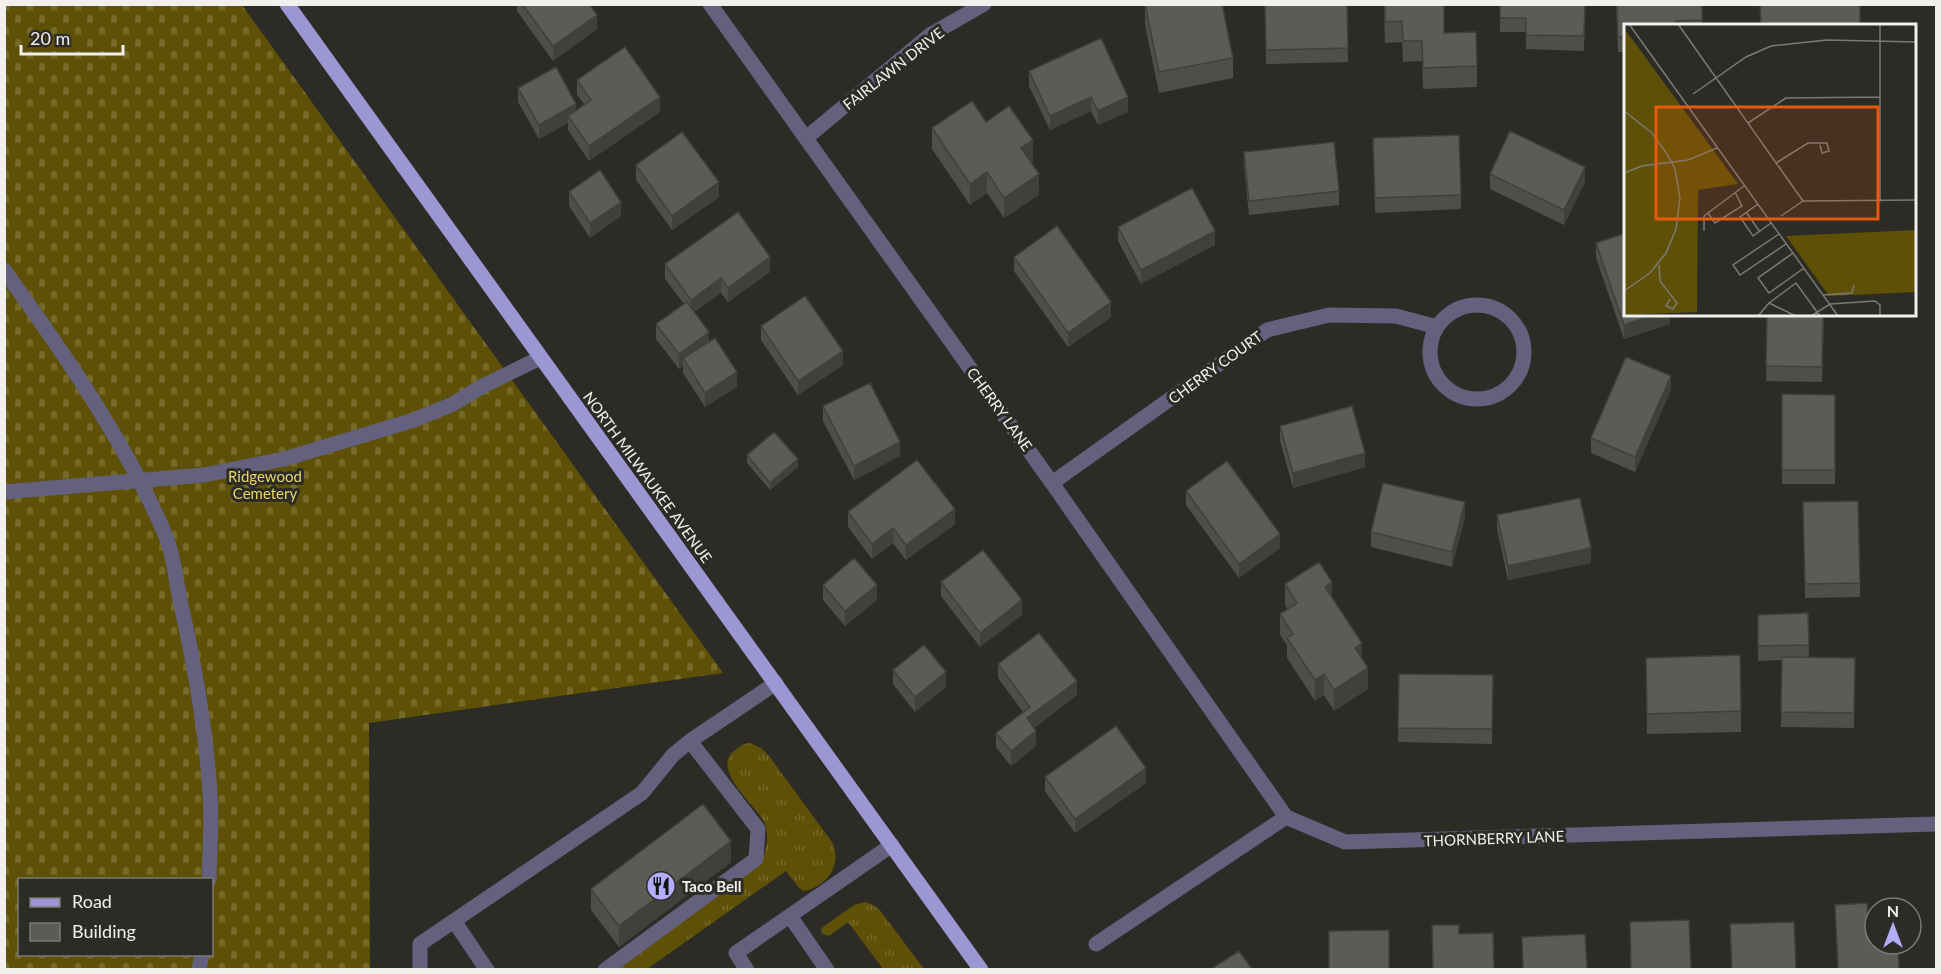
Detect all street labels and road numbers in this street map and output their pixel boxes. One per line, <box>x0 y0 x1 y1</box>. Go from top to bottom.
street label: FAIRLAWN DRIVE <box>839 23 947 113</box>
street label: CHERRY COURT <box>1164 327 1266 407</box>
street label: CHERRY LANE <box>964 364 1036 454</box>
street label: NORTH MILWAUKEE AVENUE <box>580 388 716 566</box>
street label: THORNBERRY LANE <box>1423 827 1565 849</box>

